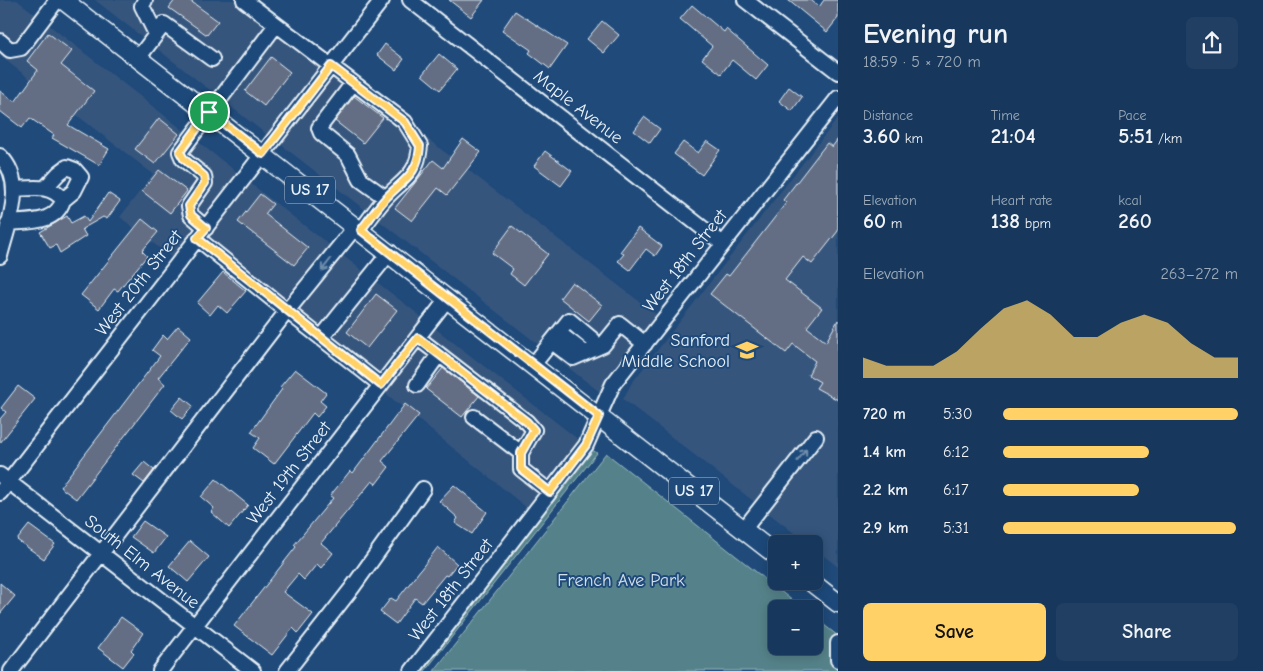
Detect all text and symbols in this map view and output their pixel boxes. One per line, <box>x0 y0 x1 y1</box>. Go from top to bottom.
button: share <box>1186 17 1238 69</box>
text: Evening run <box>863 18 1008 50</box>
text: 18:59 · 5 × 720 m <box>863 53 981 71</box>
street label: Maple Avenue <box>529 66 627 148</box>
pin <box>188 91 230 133</box>
icon: arrive <box>195 98 223 126</box>
text: Distance <box>863 107 913 124</box>
text: Time <box>991 107 1020 124</box>
text: Pace <box>1118 107 1147 124</box>
text: 3.60 <box>863 124 900 148</box>
text: 21:04 <box>991 124 1036 148</box>
text: 5:51 <box>1118 124 1153 148</box>
text: km <box>900 130 923 147</box>
text: /km <box>1153 130 1182 147</box>
road number: US 17 <box>285 176 335 204</box>
text: Elevation <box>863 192 917 209</box>
text: Heart rate <box>991 192 1052 209</box>
text: kcal <box>1118 192 1142 209</box>
street label: West 18th Street <box>638 205 732 316</box>
text: 60 <box>863 209 886 233</box>
text: 138 <box>991 209 1020 233</box>
text: 260 <box>1118 209 1152 233</box>
text: m <box>886 215 902 232</box>
text: bpm <box>1020 215 1051 232</box>
street label: West 20th Street <box>91 225 187 340</box>
one-way arrow <box>321 258 332 271</box>
text: Elevation <box>863 265 924 283</box>
text: 263–272 m <box>1160 265 1238 283</box>
place label: Sanford Middle School <box>622 330 730 372</box>
school or university icon: Sanford Middle School <box>734 337 760 363</box>
text: 720 m <box>863 405 906 423</box>
text: 5:30 <box>943 405 972 423</box>
street label: West 19th Street <box>242 417 336 529</box>
text: 1.4 km <box>863 443 906 461</box>
text: 6:12 <box>943 443 969 461</box>
one-way arrow <box>796 449 807 462</box>
road number: US 17 <box>669 478 719 504</box>
text: 2.2 km <box>863 481 908 499</box>
text: 6:17 <box>943 481 968 499</box>
street label: South Elm Avenue <box>80 511 204 613</box>
text: 2.9 km <box>863 519 908 537</box>
text: 5:31 <box>943 519 969 537</box>
street label: West 18th Street <box>404 534 498 645</box>
map controls <box>768 535 823 655</box>
button: + <box>768 535 823 590</box>
park label: French Ave Park <box>557 570 685 591</box>
button: − <box>768 600 823 655</box>
button: Save <box>863 603 1046 661</box>
button: Share <box>1056 603 1238 661</box>

